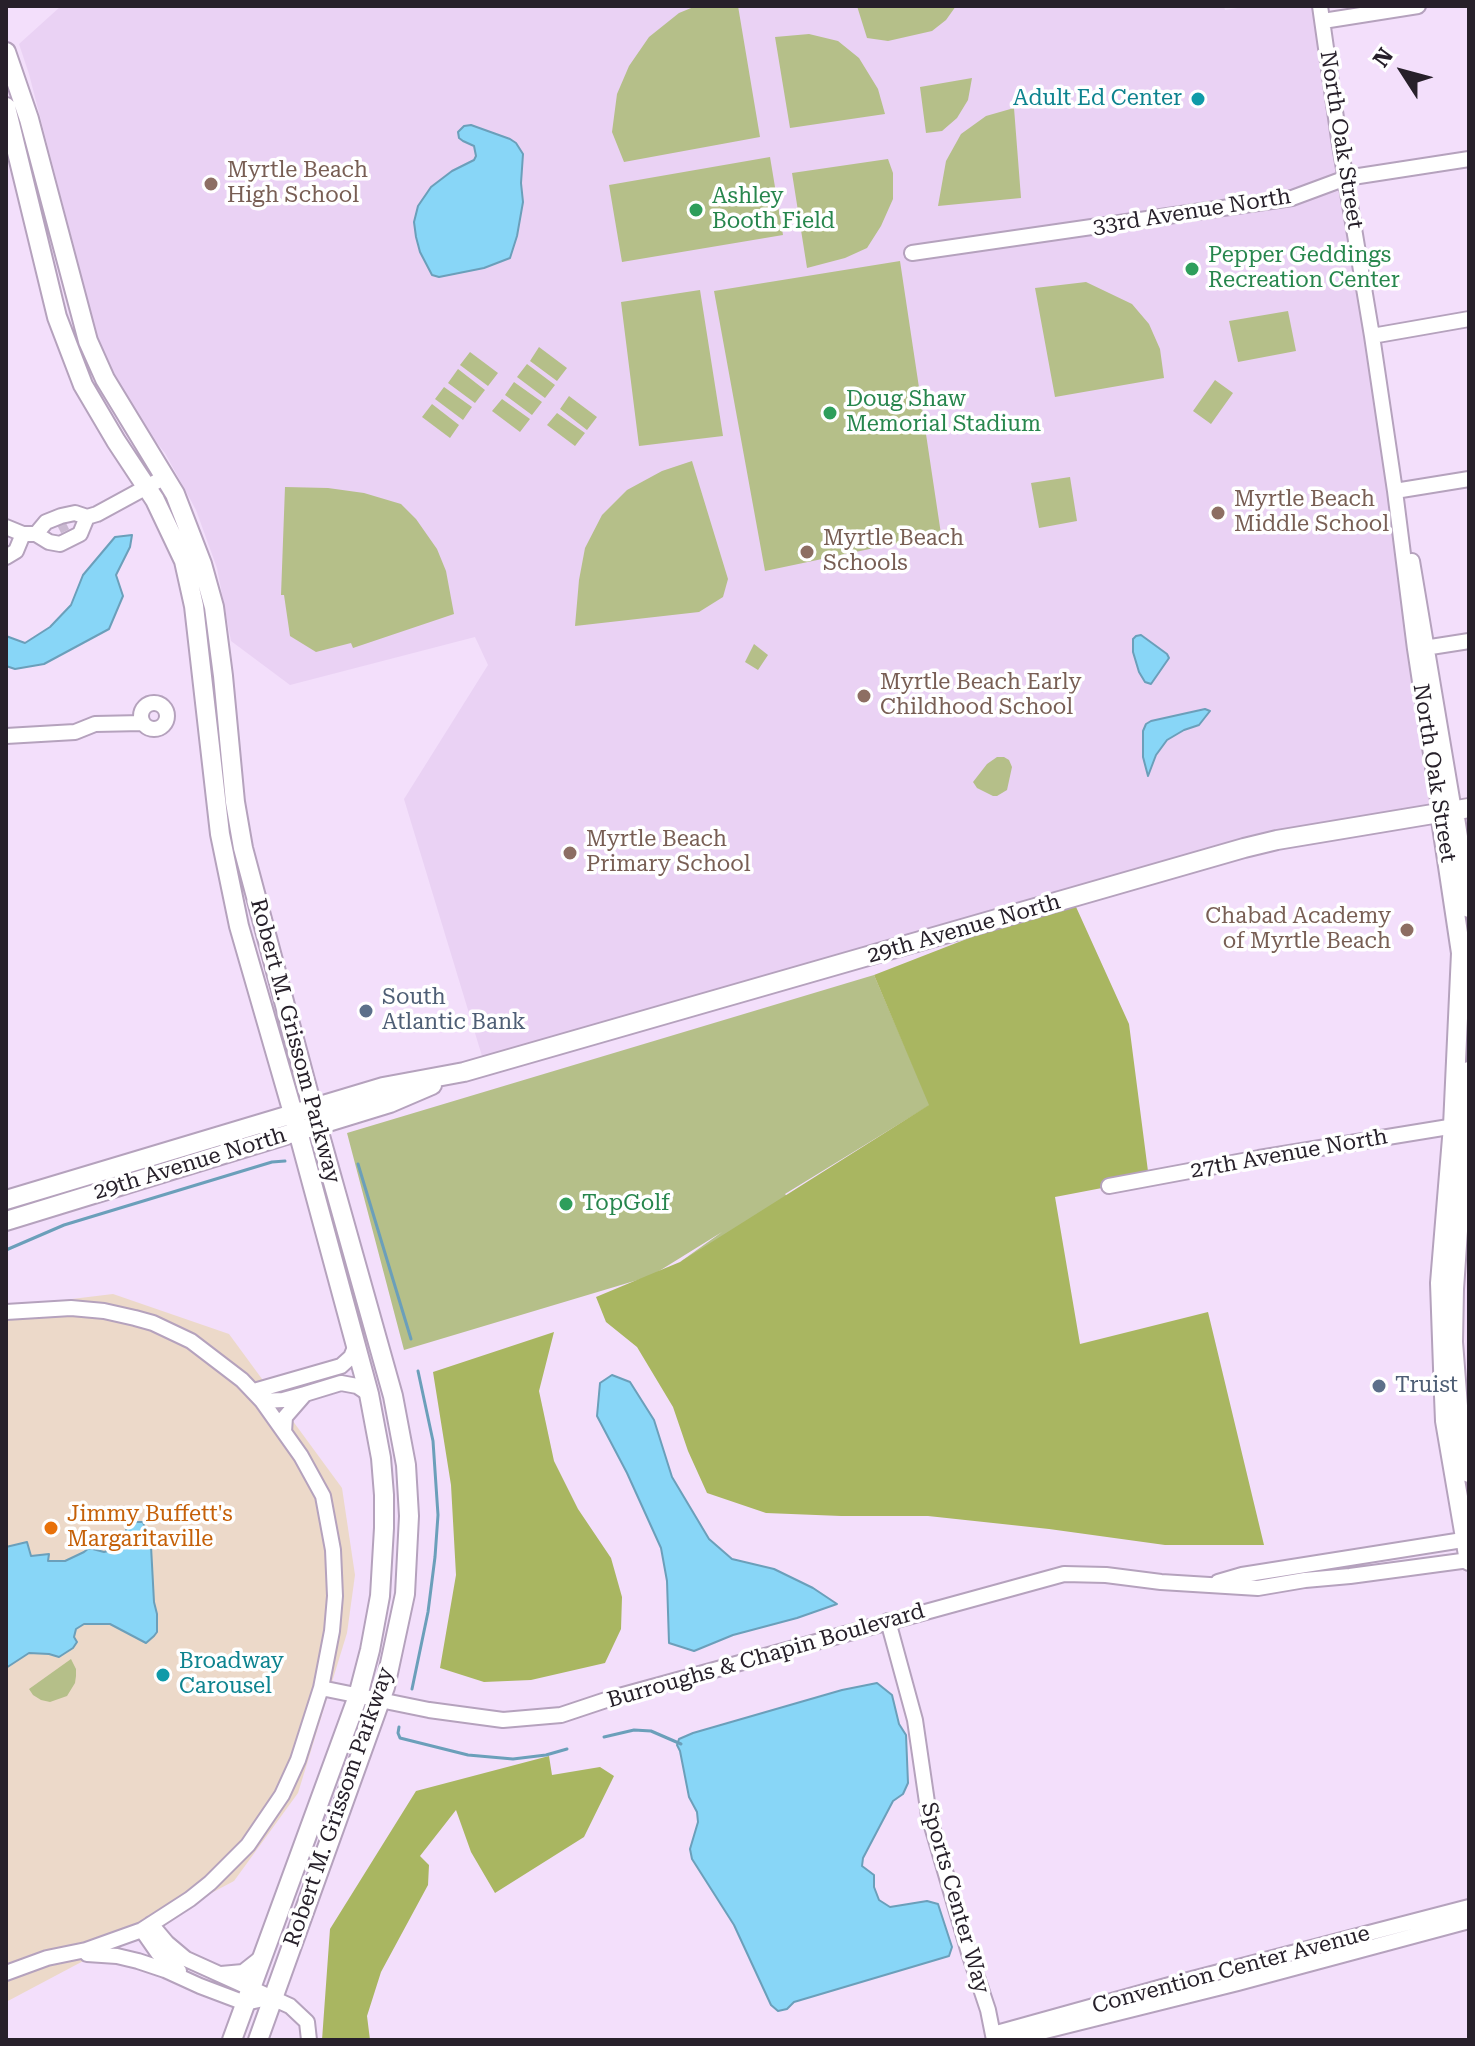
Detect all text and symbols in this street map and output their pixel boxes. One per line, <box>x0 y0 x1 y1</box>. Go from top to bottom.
north arrow <box>1363 32 1443 112</box>
text: N <box>1368 43 1398 72</box>
street label: North Oak Street <box>1314 49 1368 231</box>
place label: Adult Ed Center <box>1013 86 1182 112</box>
marker: Adult Ed Center <box>1189 90 1207 108</box>
place label: Myrtle Beach High School <box>227 158 368 210</box>
marker: Myrtle Beach High School <box>202 175 220 193</box>
street label: 33rd Avenue North <box>1091 183 1293 241</box>
place label: Ashley Booth Field <box>712 184 835 236</box>
marker: Ashley Booth Field <box>687 201 705 219</box>
place label: Pepper Geddings Recreation Center <box>1208 243 1400 294</box>
marker: Pepper Geddings Recreation Center <box>1183 260 1201 278</box>
place label: Doug Shaw Memorial Stadium <box>846 387 1041 438</box>
marker: Doug Shaw Memorial Stadium <box>821 404 839 422</box>
place label: Myrtle Beach Middle School <box>1234 487 1389 538</box>
marker: Myrtle Beach Middle School <box>1209 504 1227 522</box>
place label: Myrtle Beach Schools <box>823 526 964 578</box>
marker: Myrtle Beach Schools <box>798 543 816 561</box>
place label: Myrtle Beach Early Childhood School <box>880 670 1081 722</box>
street label: North Oak Street <box>1407 682 1461 864</box>
marker: Myrtle Beach Early Childhood School <box>855 687 873 705</box>
place label: Myrtle Beach Primary School <box>586 827 751 878</box>
marker: Myrtle Beach Primary School <box>561 844 579 862</box>
street label: 29th Avenue North <box>864 889 1064 969</box>
street label: Robert M. Grissom Parkway <box>244 896 346 1186</box>
place label: Chabad Academy of Myrtle Beach <box>1205 904 1391 956</box>
marker: Chabad Academy of Myrtle Beach <box>1398 921 1416 939</box>
place label: South Atlantic Bank <box>382 985 526 1036</box>
marker: South Atlantic Bank <box>357 1002 375 1020</box>
street label: 29th Avenue North <box>91 1122 289 1206</box>
street label: 27th Avenue North <box>1188 1124 1390 1184</box>
place label: TopGolf <box>582 1191 670 1217</box>
marker: TopGolf <box>557 1195 575 1213</box>
place label: Truist <box>1395 1373 1458 1399</box>
marker: Truist <box>1370 1377 1388 1395</box>
place label: Jimmy Buffett's Margaritaville <box>67 1502 233 1554</box>
marker: Jimmy Buffett's Margaritaville <box>42 1519 60 1537</box>
street label: Burroughs & Chapin Boulevard <box>604 1598 928 1714</box>
place label: Broadway Carousel <box>179 1649 284 1700</box>
street label: Robert M. Grissom Parkway <box>279 1664 399 1950</box>
marker: Broadway Carousel <box>154 1666 172 1684</box>
street label: Sports Center Way <box>915 1799 995 1997</box>
street label: Convention Center Avenue <box>1089 1920 1373 2020</box>

